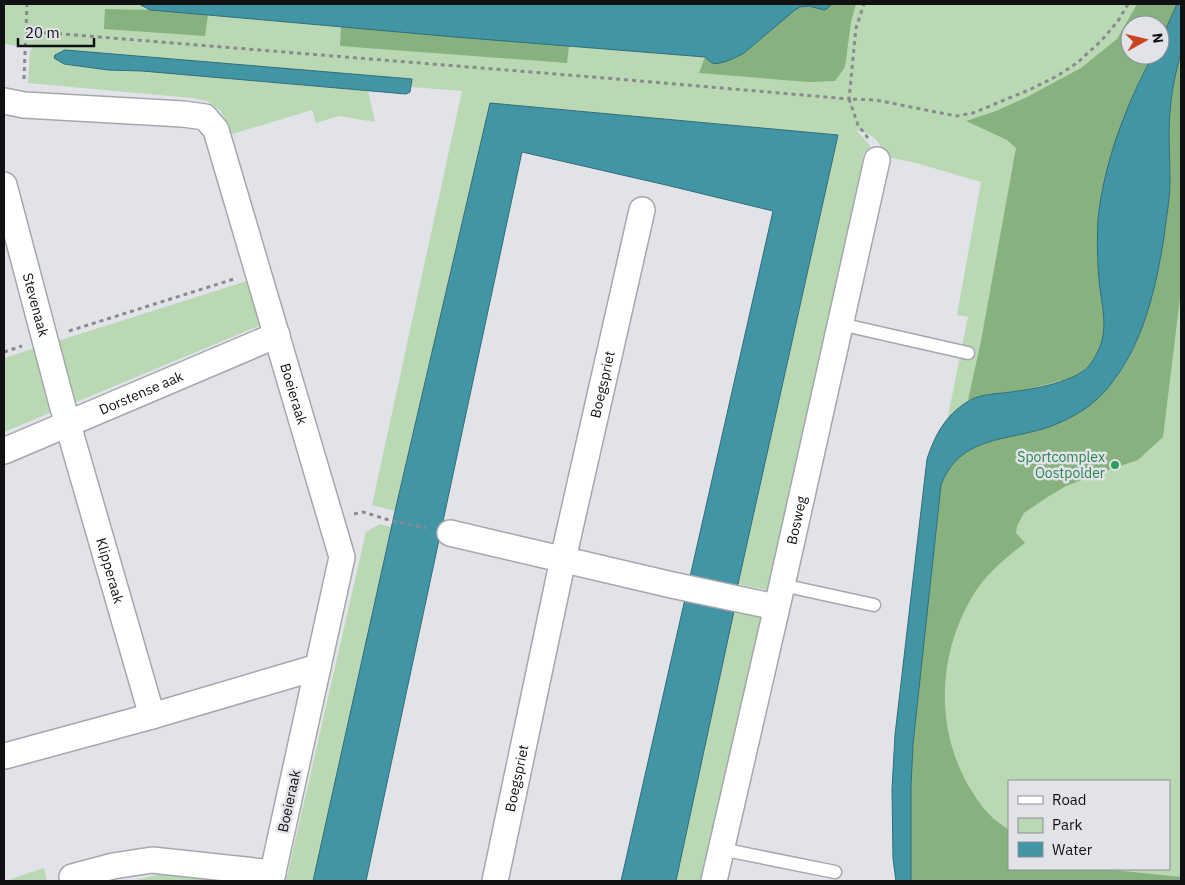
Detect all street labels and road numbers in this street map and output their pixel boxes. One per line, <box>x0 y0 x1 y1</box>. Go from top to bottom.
street label: Stevenaak <box>19 271 53 339</box>
street label: Boegspriet <box>586 349 619 420</box>
street label: Boeieraak <box>276 361 312 427</box>
street label: Dorstense aak <box>96 367 187 419</box>
street label: Bosweg <box>782 494 811 546</box>
street label: Klipperaak <box>92 536 128 606</box>
street label: Boegspriet <box>501 743 533 814</box>
street label: Boeieraak <box>274 768 305 834</box>

